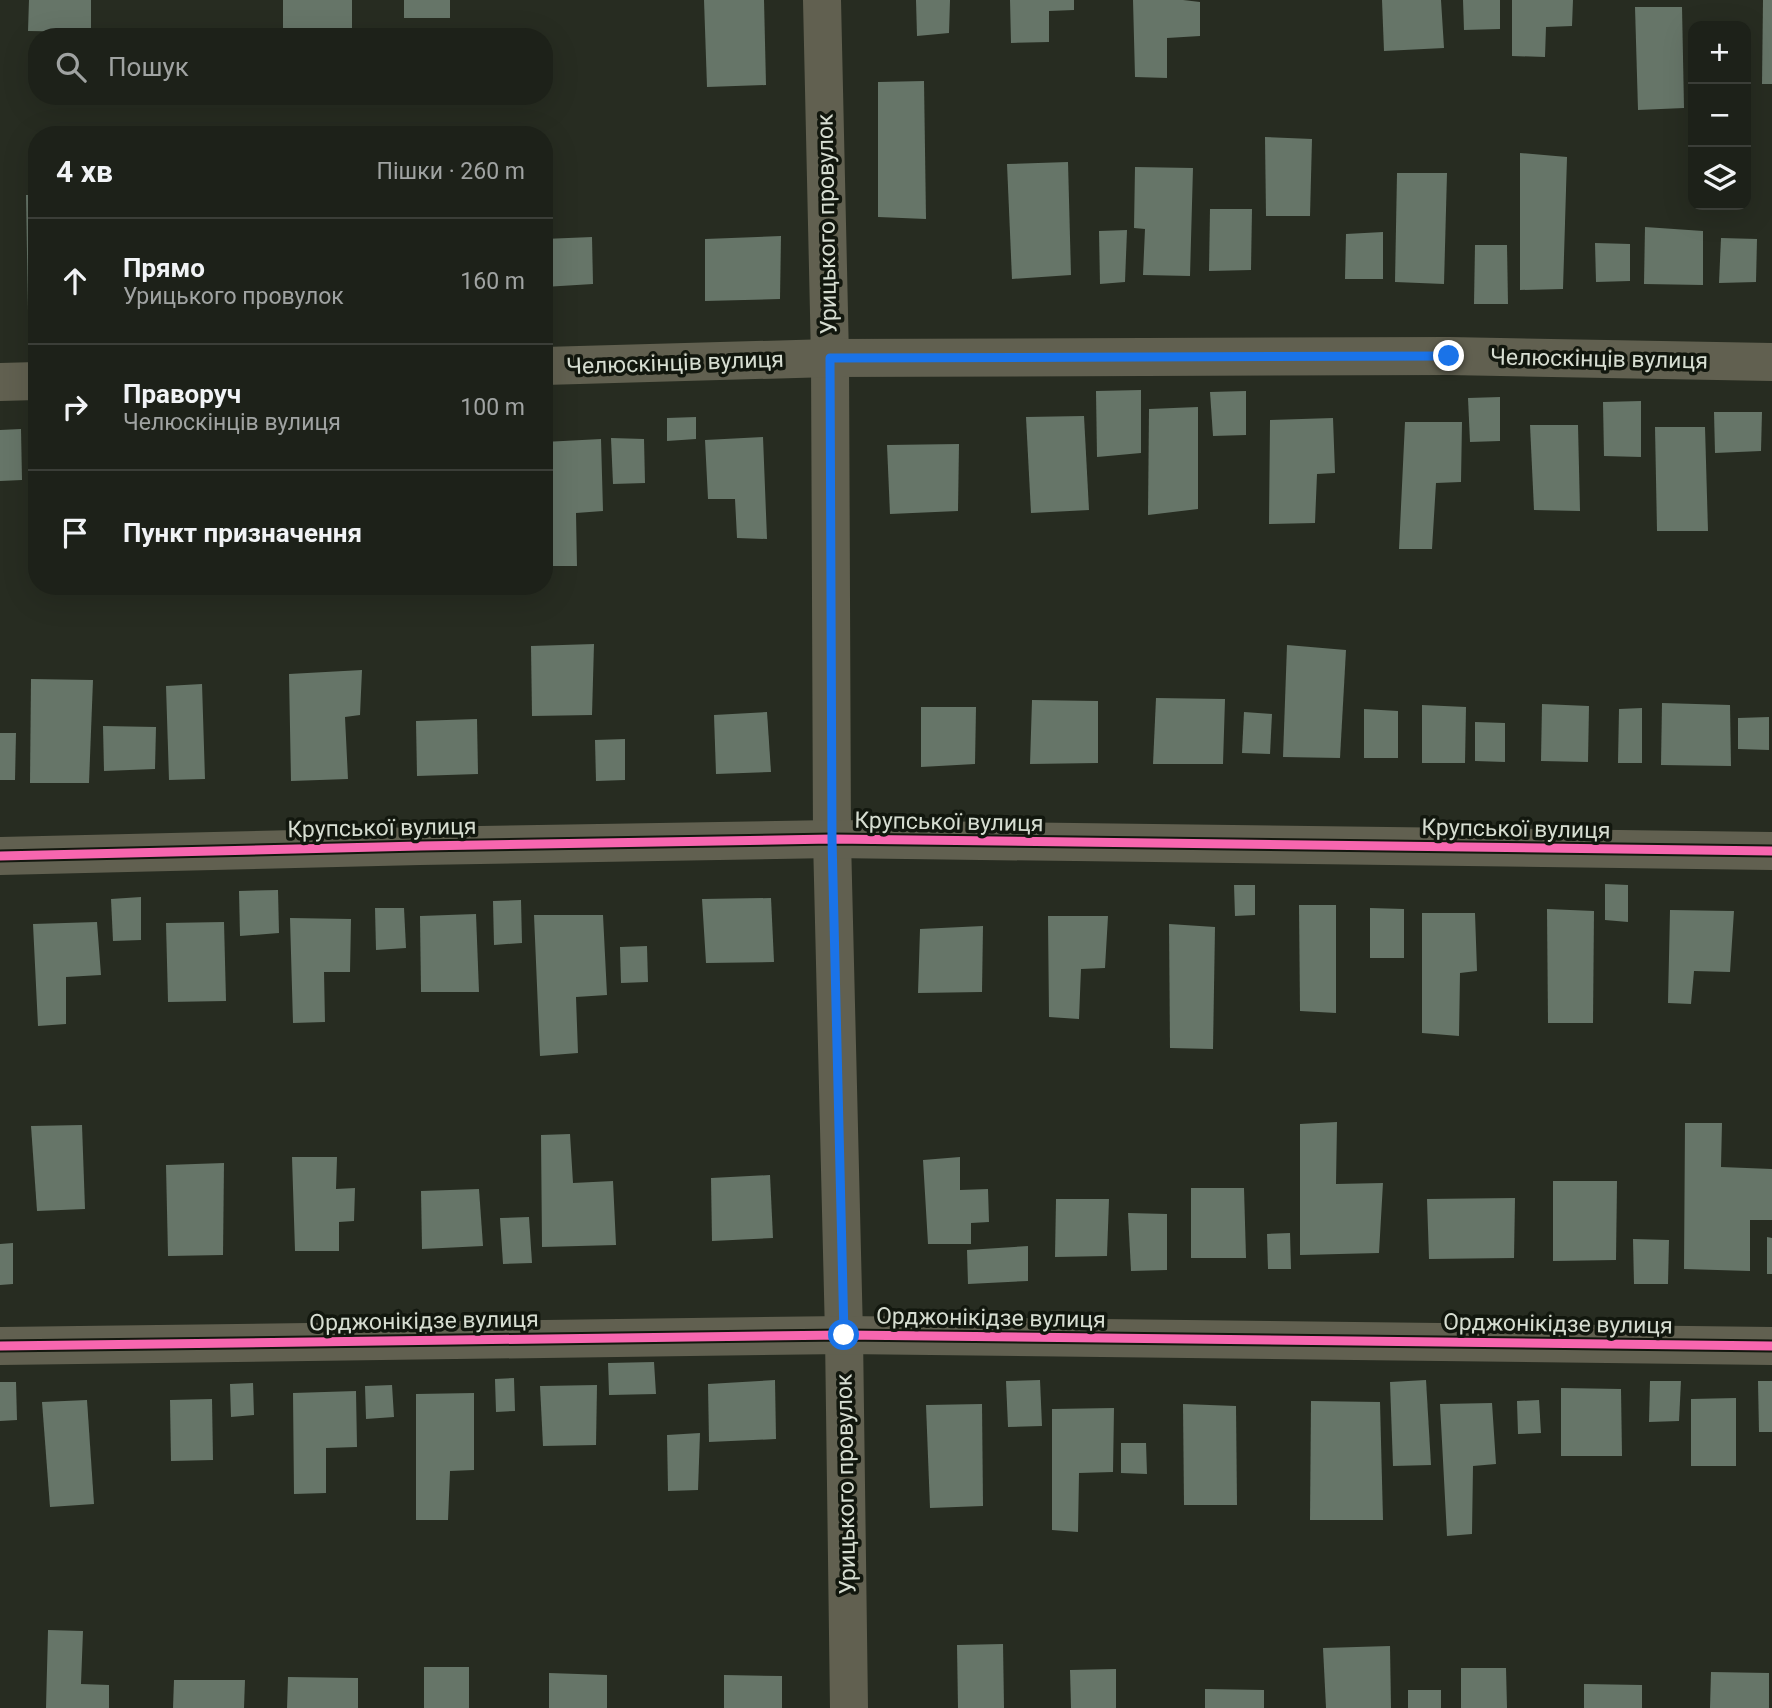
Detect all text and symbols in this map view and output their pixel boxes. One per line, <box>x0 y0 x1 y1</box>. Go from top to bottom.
map controls <box>1688 21 1751 210</box>
button: + <box>1688 21 1751 84</box>
search box <box>28 28 553 105</box>
icon: search <box>52 48 90 86</box>
text: Пошук <box>108 52 189 82</box>
button: − <box>1688 84 1751 147</box>
street label: Урицького провулок <box>812 113 842 335</box>
button: layers <box>1688 147 1751 210</box>
text: 4 хв <box>56 154 113 189</box>
text: Пішки · 260 m <box>377 158 525 185</box>
text: Прямо <box>123 253 205 283</box>
icon: ahead <box>56 262 94 300</box>
text: 160 m <box>460 268 525 295</box>
text: Урицького провулок <box>123 283 344 310</box>
route end <box>1433 340 1464 371</box>
street label: Челюскінців вулиця <box>1490 344 1708 374</box>
street label: Челюскінців вулиця <box>566 346 784 380</box>
text: Праворуч <box>123 379 241 409</box>
icon: right <box>56 388 94 426</box>
text: 100 m <box>460 394 525 421</box>
text: Челюскінців вулиця <box>123 409 341 436</box>
icon: arrive <box>56 514 94 552</box>
text: Пункт призначення <box>123 518 362 548</box>
street label: Крупської вулиця <box>854 807 1044 837</box>
street label: Крупської вулиця <box>287 813 477 843</box>
street label: Крупської вулиця <box>1421 814 1611 844</box>
street label: Орджонікідзе вулиця <box>876 1302 1106 1334</box>
street label: Орджонікідзе вулиця <box>309 1305 539 1337</box>
street label: Орджонікідзе вулиця <box>1443 1308 1673 1340</box>
route start <box>828 1319 859 1350</box>
street label: Урицького провулок <box>831 1373 861 1595</box>

